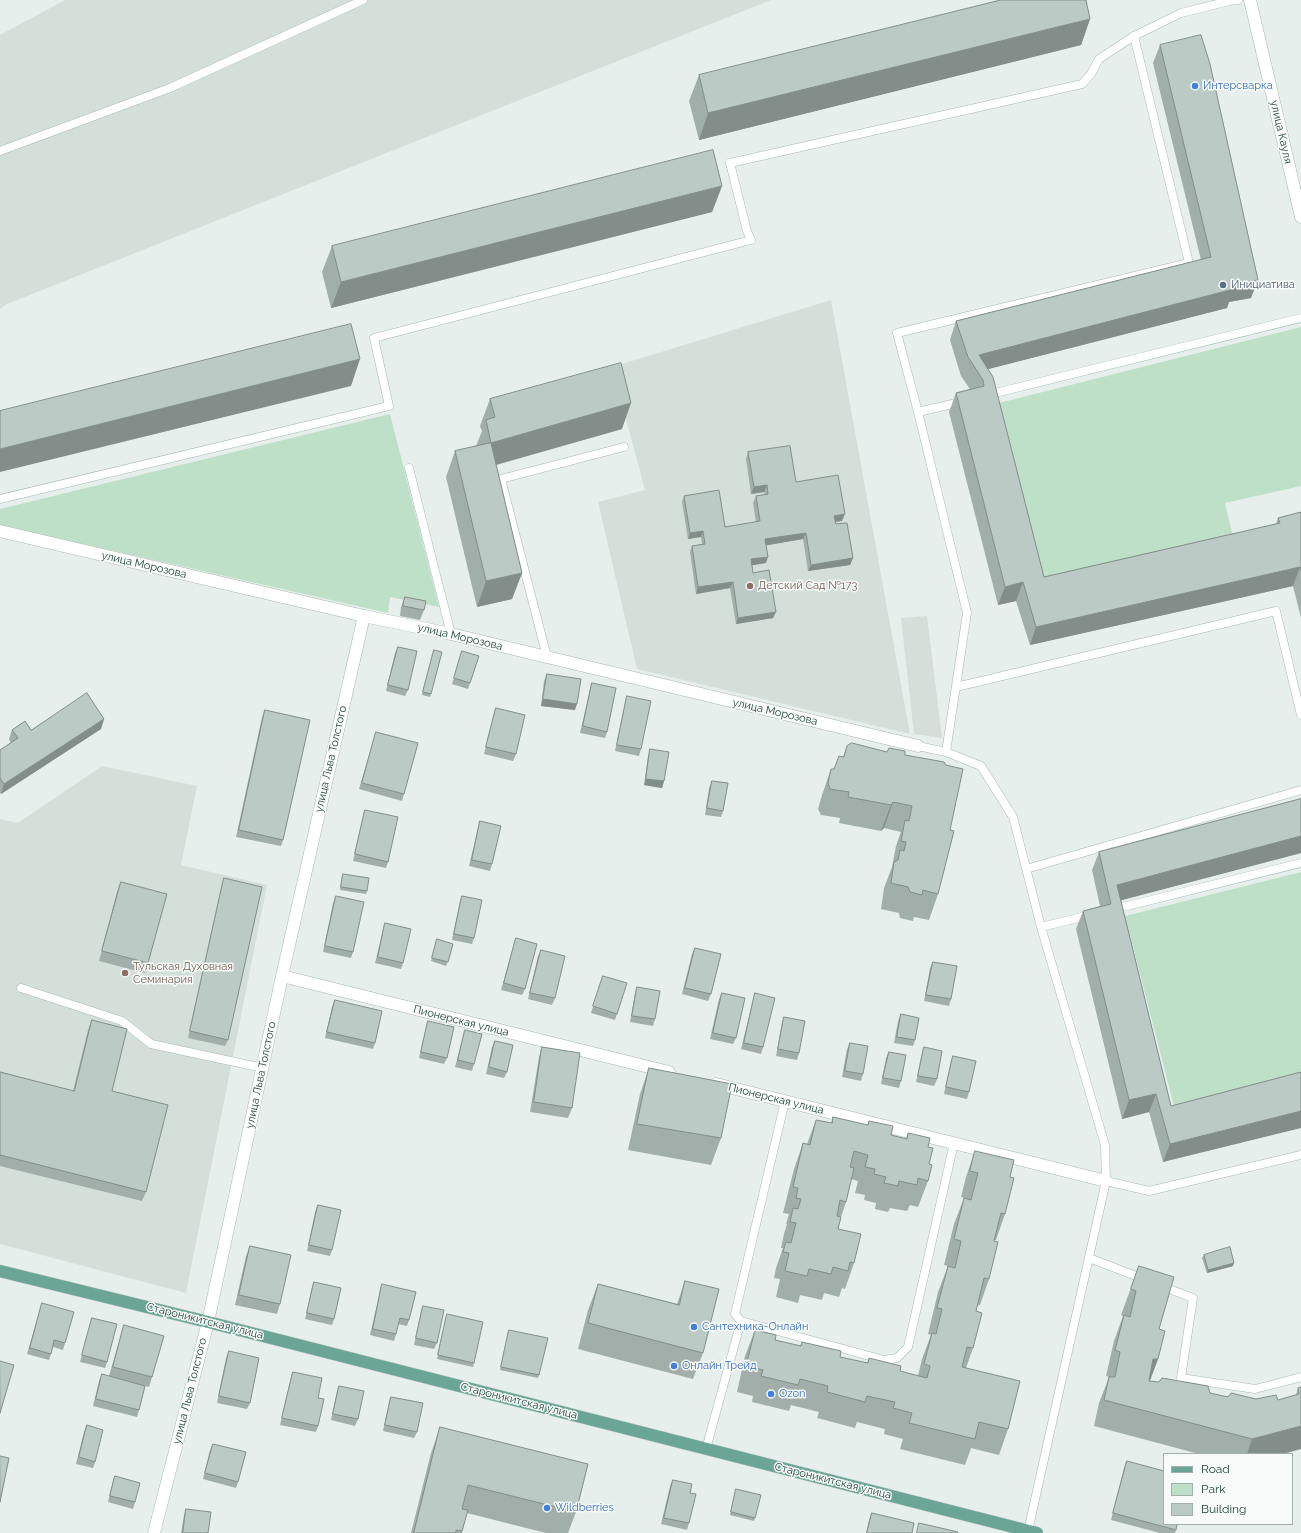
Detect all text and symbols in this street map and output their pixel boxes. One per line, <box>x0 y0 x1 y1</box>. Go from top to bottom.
place label: Интерсварка <box>1203 79 1273 93</box>
marker: Интерсварка <box>1190 81 1200 91</box>
street label: улица Кауля <box>1267 99 1295 165</box>
place label: Инициатива <box>1231 278 1295 292</box>
marker: Инициатива <box>1218 280 1228 290</box>
street label: улица Морозова <box>100 549 188 581</box>
place label: Детский Сад №173 <box>758 579 857 593</box>
marker: Детский Сад №173 <box>745 581 755 591</box>
street label: улица Морозова <box>416 621 504 653</box>
street label: улица Морозова <box>731 696 819 728</box>
street label: улица Льва Толстого <box>312 704 350 814</box>
place label: Тульская Духовная Семинария <box>133 960 233 986</box>
marker: Тульская Духовная Семинария <box>120 968 130 978</box>
street label: Пионерская улица <box>412 1003 510 1039</box>
street label: улица Льва Толстого <box>243 1020 279 1130</box>
street label: Пионерская улица <box>727 1081 825 1117</box>
street label: Староникитская улица <box>145 1300 265 1342</box>
place label: Сантехника-Онлайн <box>702 1320 808 1334</box>
marker: Сантехника-Онлайн <box>689 1322 699 1332</box>
street label: улица Льва Толстого <box>170 1336 210 1446</box>
place label: Онлайн Трейд <box>682 1359 757 1373</box>
marker: Онлайн Трейд <box>669 1361 679 1371</box>
street label: Староникитская улица <box>459 1380 579 1422</box>
place label: Ozon <box>779 1387 806 1401</box>
marker: Ozon <box>766 1389 776 1399</box>
legend <box>1163 1453 1293 1525</box>
street label: Староникитская улица <box>773 1460 893 1502</box>
text: Road <box>1201 1462 1230 1476</box>
text: Park <box>1201 1482 1226 1496</box>
place label: Wildberries <box>555 1501 614 1515</box>
text: Building <box>1201 1502 1247 1516</box>
marker: Wildberries <box>542 1503 552 1513</box>

